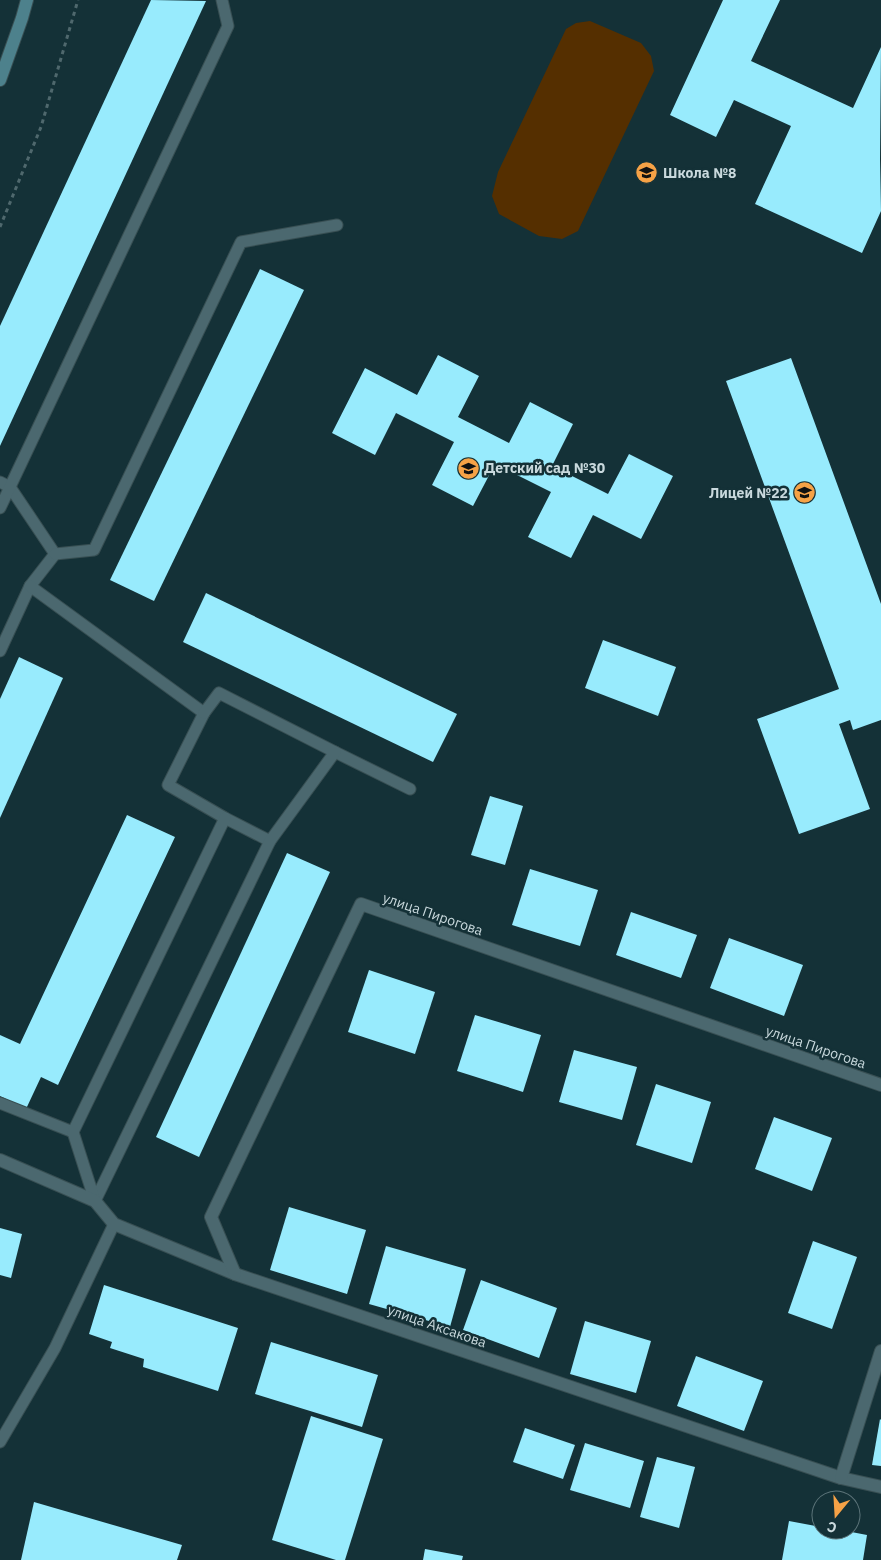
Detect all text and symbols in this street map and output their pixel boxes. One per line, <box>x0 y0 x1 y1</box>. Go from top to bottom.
school or university icon: Школа №8 <box>635 161 659 185</box>
place label: Школа №8 <box>663 164 736 182</box>
school or university icon: Детский сад №30 <box>456 456 480 480</box>
place label: Детский сад №30 <box>484 459 605 477</box>
school or university icon: Лицей №22 <box>792 481 816 505</box>
place label: Лицей №22 <box>709 484 788 502</box>
street label: улица Пирогова <box>380 888 486 940</box>
street label: улица Пирогова <box>763 1021 869 1073</box>
street label: улица Аксакова <box>385 1301 489 1352</box>
north arrow <box>811 1490 861 1540</box>
text: С <box>825 1517 839 1537</box>

